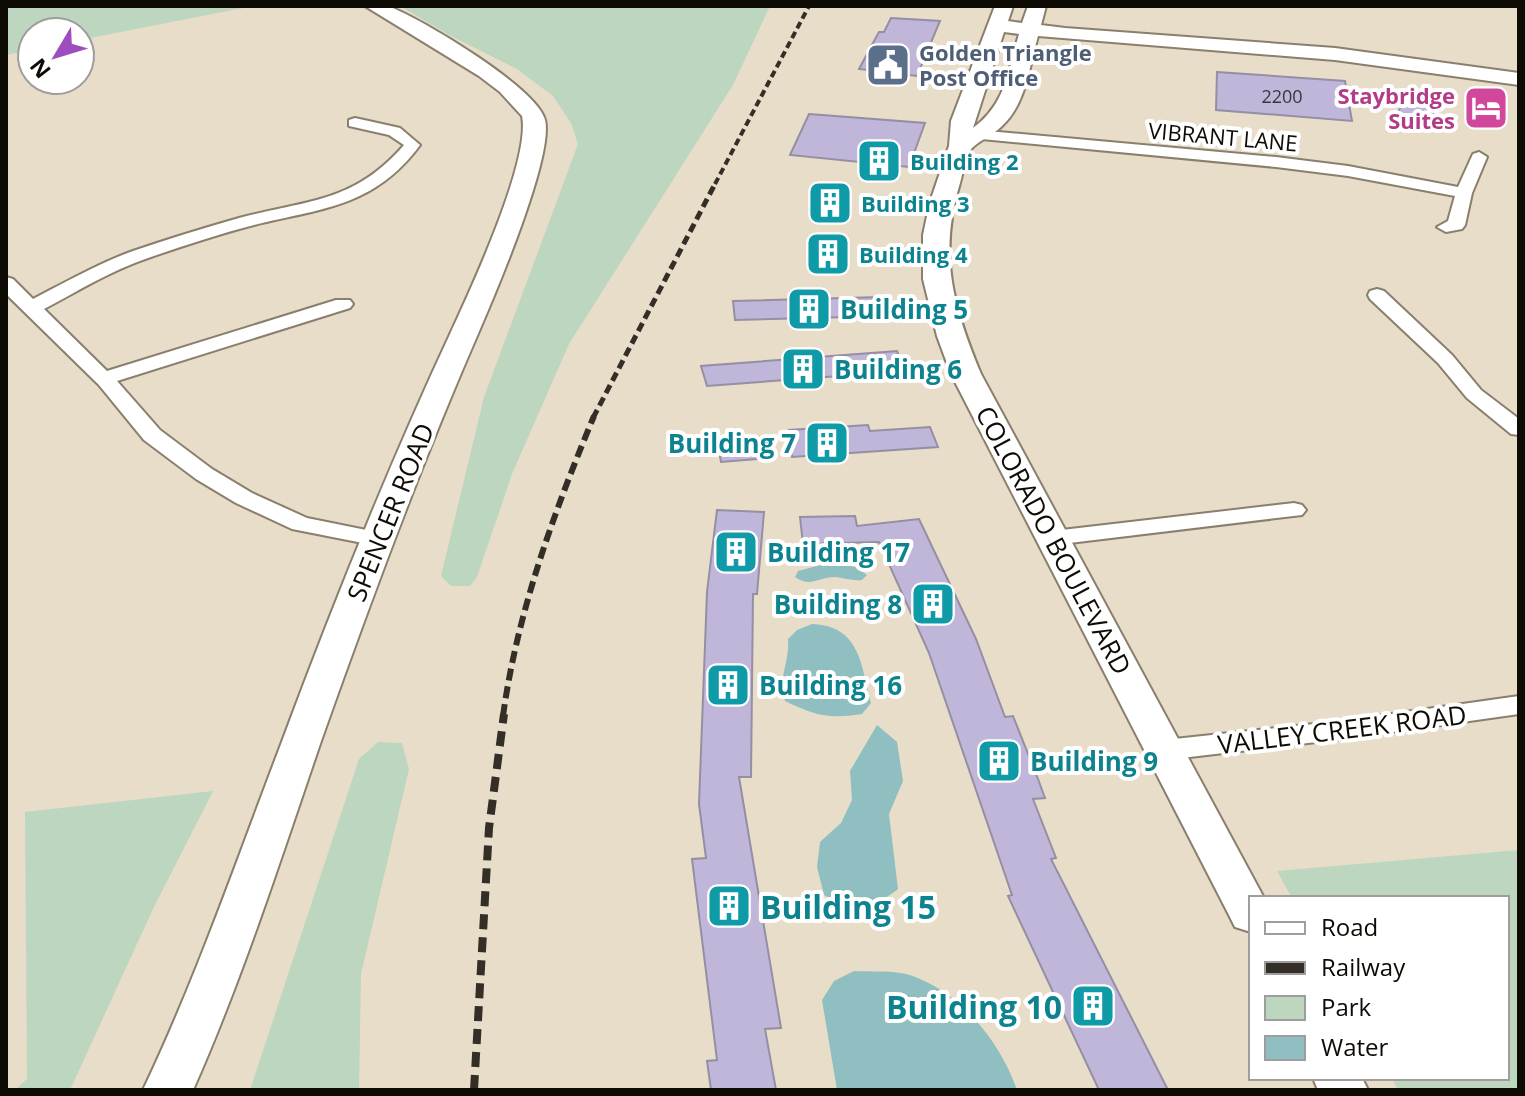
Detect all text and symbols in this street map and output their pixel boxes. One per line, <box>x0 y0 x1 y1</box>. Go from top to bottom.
north arrow <box>16 16 96 96</box>
place label: Golden Triangle Post Office <box>919 37 1092 92</box>
public building icon: Golden Triangle Post Office <box>864 41 912 89</box>
text: N <box>22 53 57 85</box>
place label: Staybridge Suites <box>1338 80 1455 135</box>
house number: 2200 <box>1261 84 1303 108</box>
hotel icon: Staybridge Suites <box>1462 84 1510 132</box>
street label: VIBRANT LANE <box>1147 115 1299 157</box>
building icon: Building 2 <box>855 137 903 185</box>
place label: Building 2 <box>910 146 1019 176</box>
building icon: Building 3 <box>806 179 854 227</box>
place label: Building 3 <box>861 188 970 218</box>
building icon: Building 4 <box>804 230 852 278</box>
place label: Building 4 <box>859 239 968 269</box>
building icon: Building 5 <box>785 285 833 333</box>
place label: Building 5 <box>840 291 968 327</box>
building icon: Building 6 <box>779 345 827 393</box>
place label: Building 6 <box>834 351 962 387</box>
street label: COLORADO BOULEVARD <box>968 399 1140 681</box>
street label: SPENCER ROAD <box>338 418 442 606</box>
building icon: Building 7 <box>803 419 851 467</box>
place label: Building 7 <box>668 425 796 461</box>
building icon: Building 17 <box>712 528 760 576</box>
place label: Building 17 <box>767 534 910 570</box>
building icon: Building 8 <box>909 580 957 628</box>
place label: Building 8 <box>774 586 902 622</box>
building icon: Building 16 <box>704 661 752 709</box>
place label: Building 16 <box>759 667 902 703</box>
street label: VALLEY CREEK ROAD <box>1216 696 1468 762</box>
building icon: Building 9 <box>975 737 1023 785</box>
place label: Building 9 <box>1030 743 1158 779</box>
building icon: Building 15 <box>705 882 753 930</box>
place label: Building 15 <box>760 885 936 928</box>
legend <box>1249 896 1509 1080</box>
text: Road <box>1321 910 1378 943</box>
text: Railway <box>1321 950 1406 983</box>
building icon: Building 10 <box>1069 982 1117 1030</box>
place label: Building 10 <box>886 985 1062 1028</box>
text: Park <box>1321 990 1372 1023</box>
text: Water <box>1321 1030 1389 1063</box>

